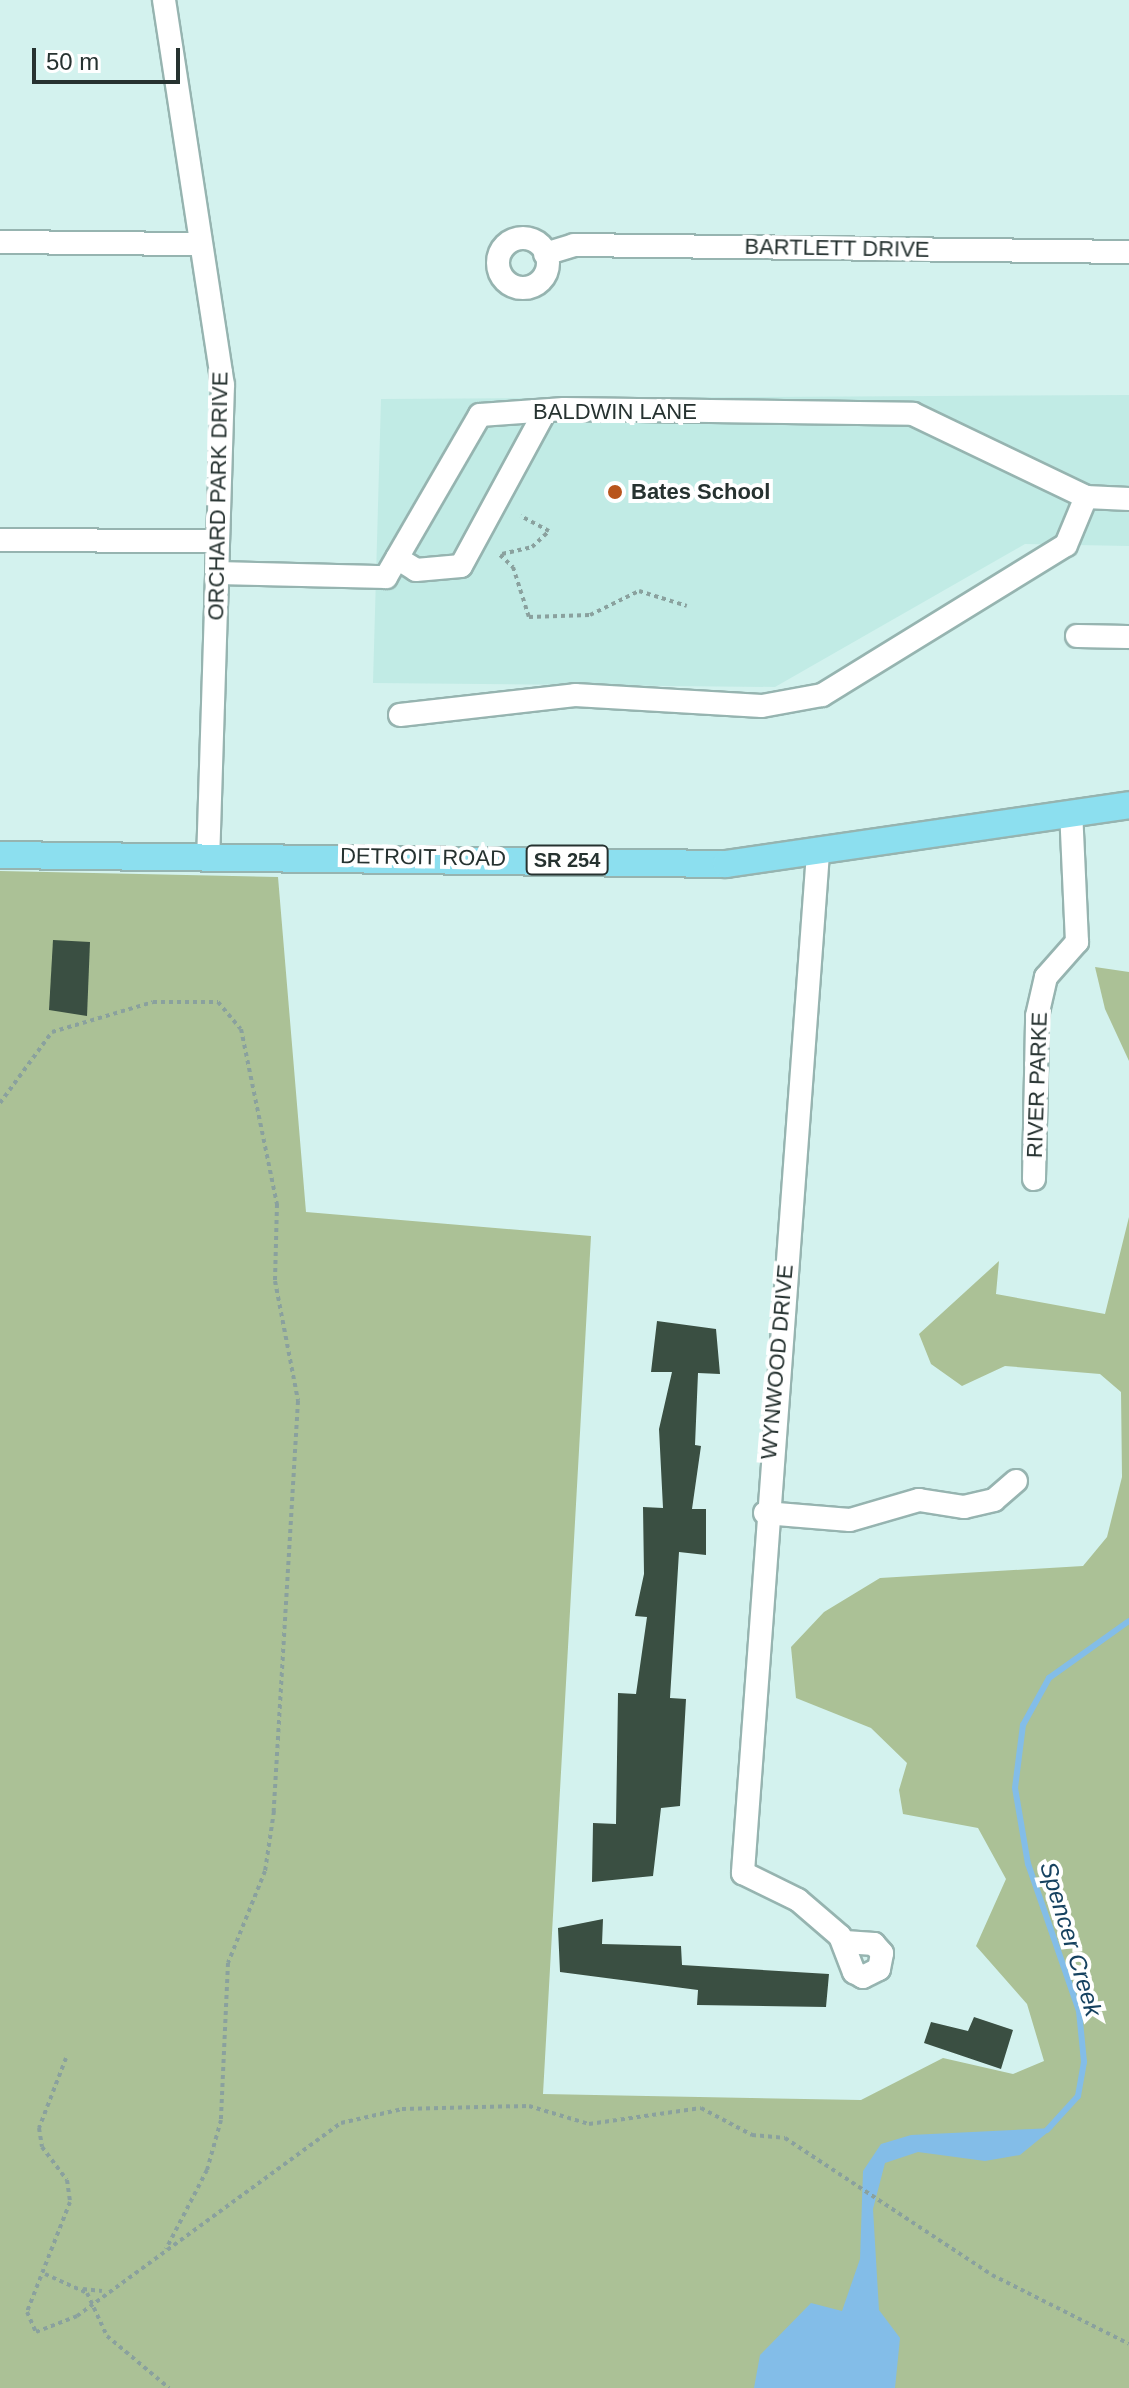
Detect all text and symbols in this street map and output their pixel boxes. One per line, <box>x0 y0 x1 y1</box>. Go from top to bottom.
scale bar <box>36 32 184 82</box>
text: 50 m <box>46 48 99 75</box>
street label: BARTLETT DRIVE <box>744 233 930 263</box>
street label: ORCHARD PARK DRIVE <box>203 371 233 621</box>
street label: BALDWIN LANE <box>533 399 697 425</box>
place label: Bates School <box>631 479 770 505</box>
marker: Bates School <box>606 483 624 501</box>
street label: DETROIT ROAD <box>340 842 506 872</box>
road number: SR 254 <box>525 844 609 876</box>
street label: RIVER PARKE <box>1021 1011 1053 1159</box>
street label: WYNWOOD DRIVE <box>755 1263 799 1461</box>
water label: Spencer Creek <box>1034 1858 1108 2020</box>

